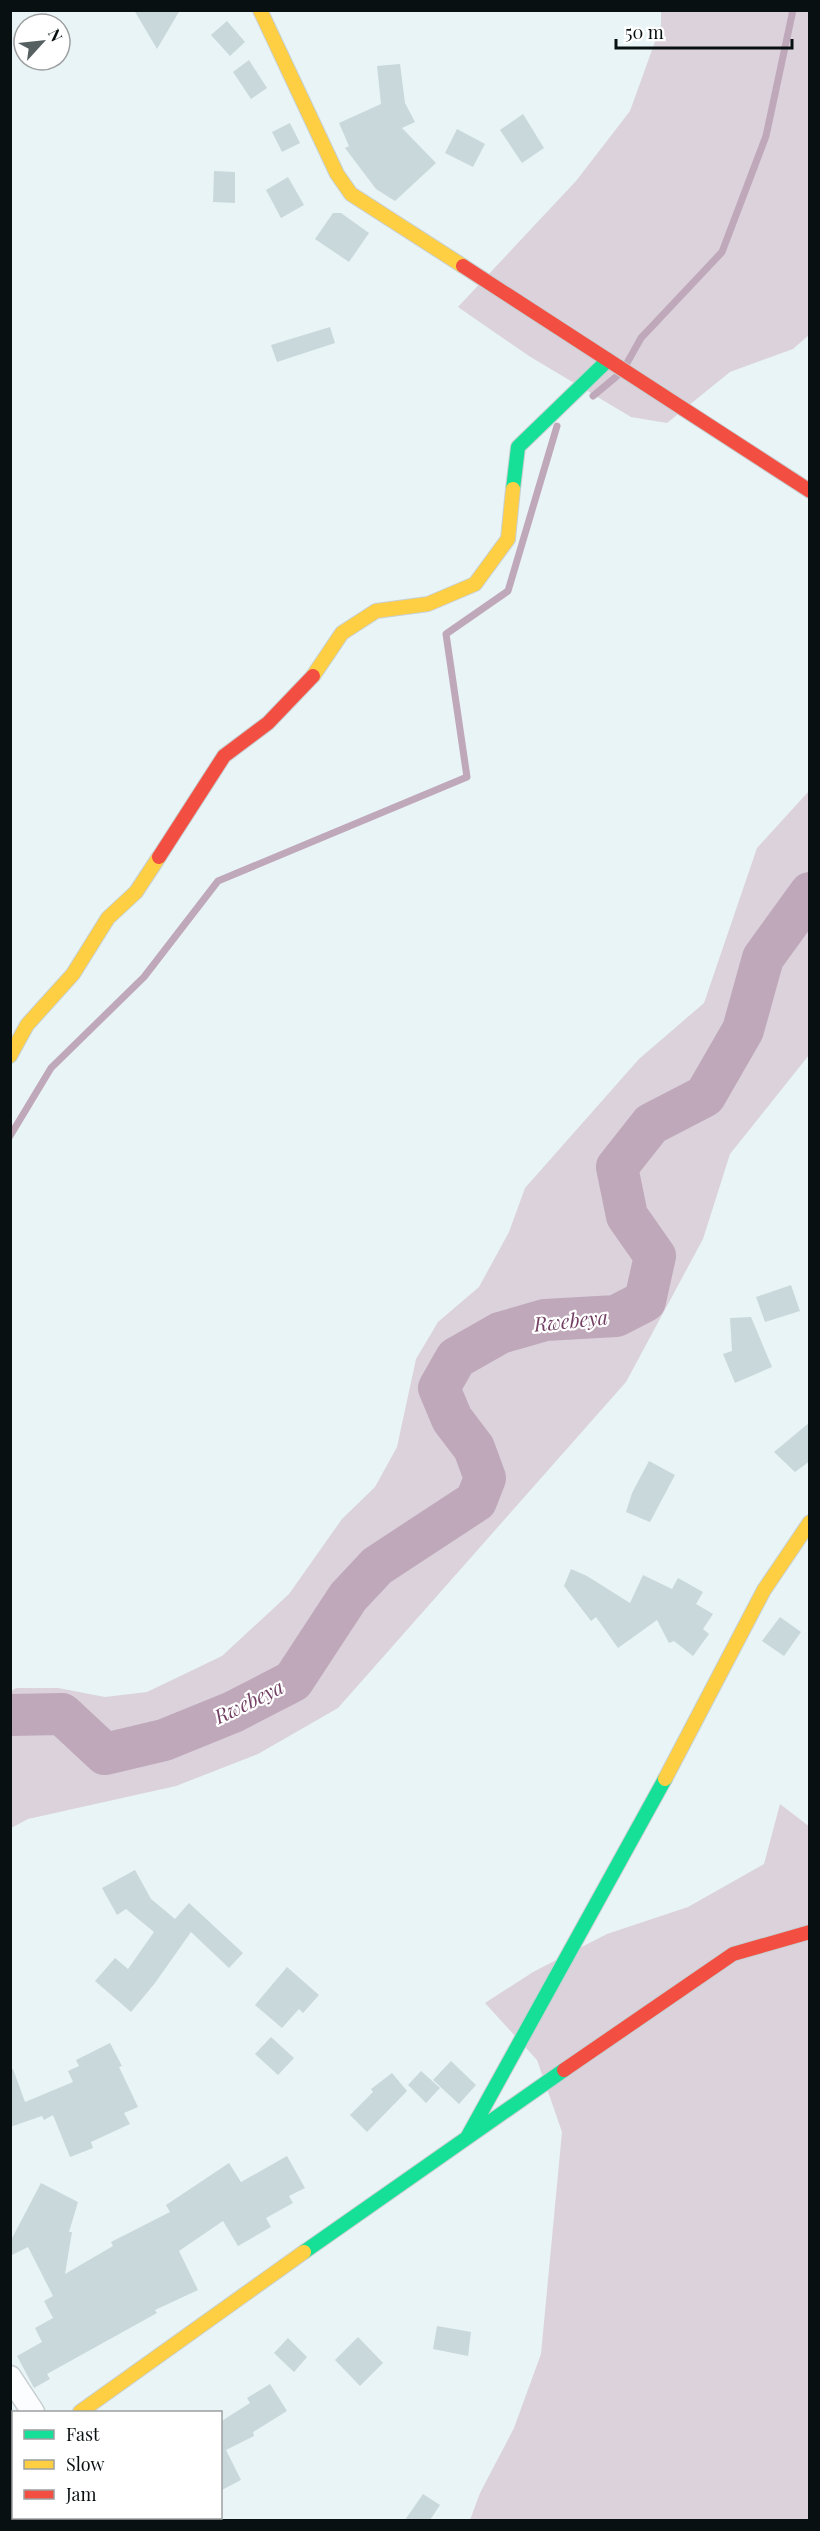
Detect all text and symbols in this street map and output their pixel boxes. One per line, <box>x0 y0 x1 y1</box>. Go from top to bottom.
north arrow <box>12 12 72 72</box>
scale bar <box>616 12 792 50</box>
text: 50 m <box>625 20 664 44</box>
text: N <box>44 25 68 45</box>
water label: Rwebeya <box>531 1302 609 1337</box>
water label: Rwebeya <box>208 1672 288 1730</box>
legend <box>12 2411 222 2519</box>
text: Fast <box>66 2422 100 2446</box>
text: Slow <box>66 2452 104 2476</box>
text: Jam <box>65 2482 96 2506</box>

